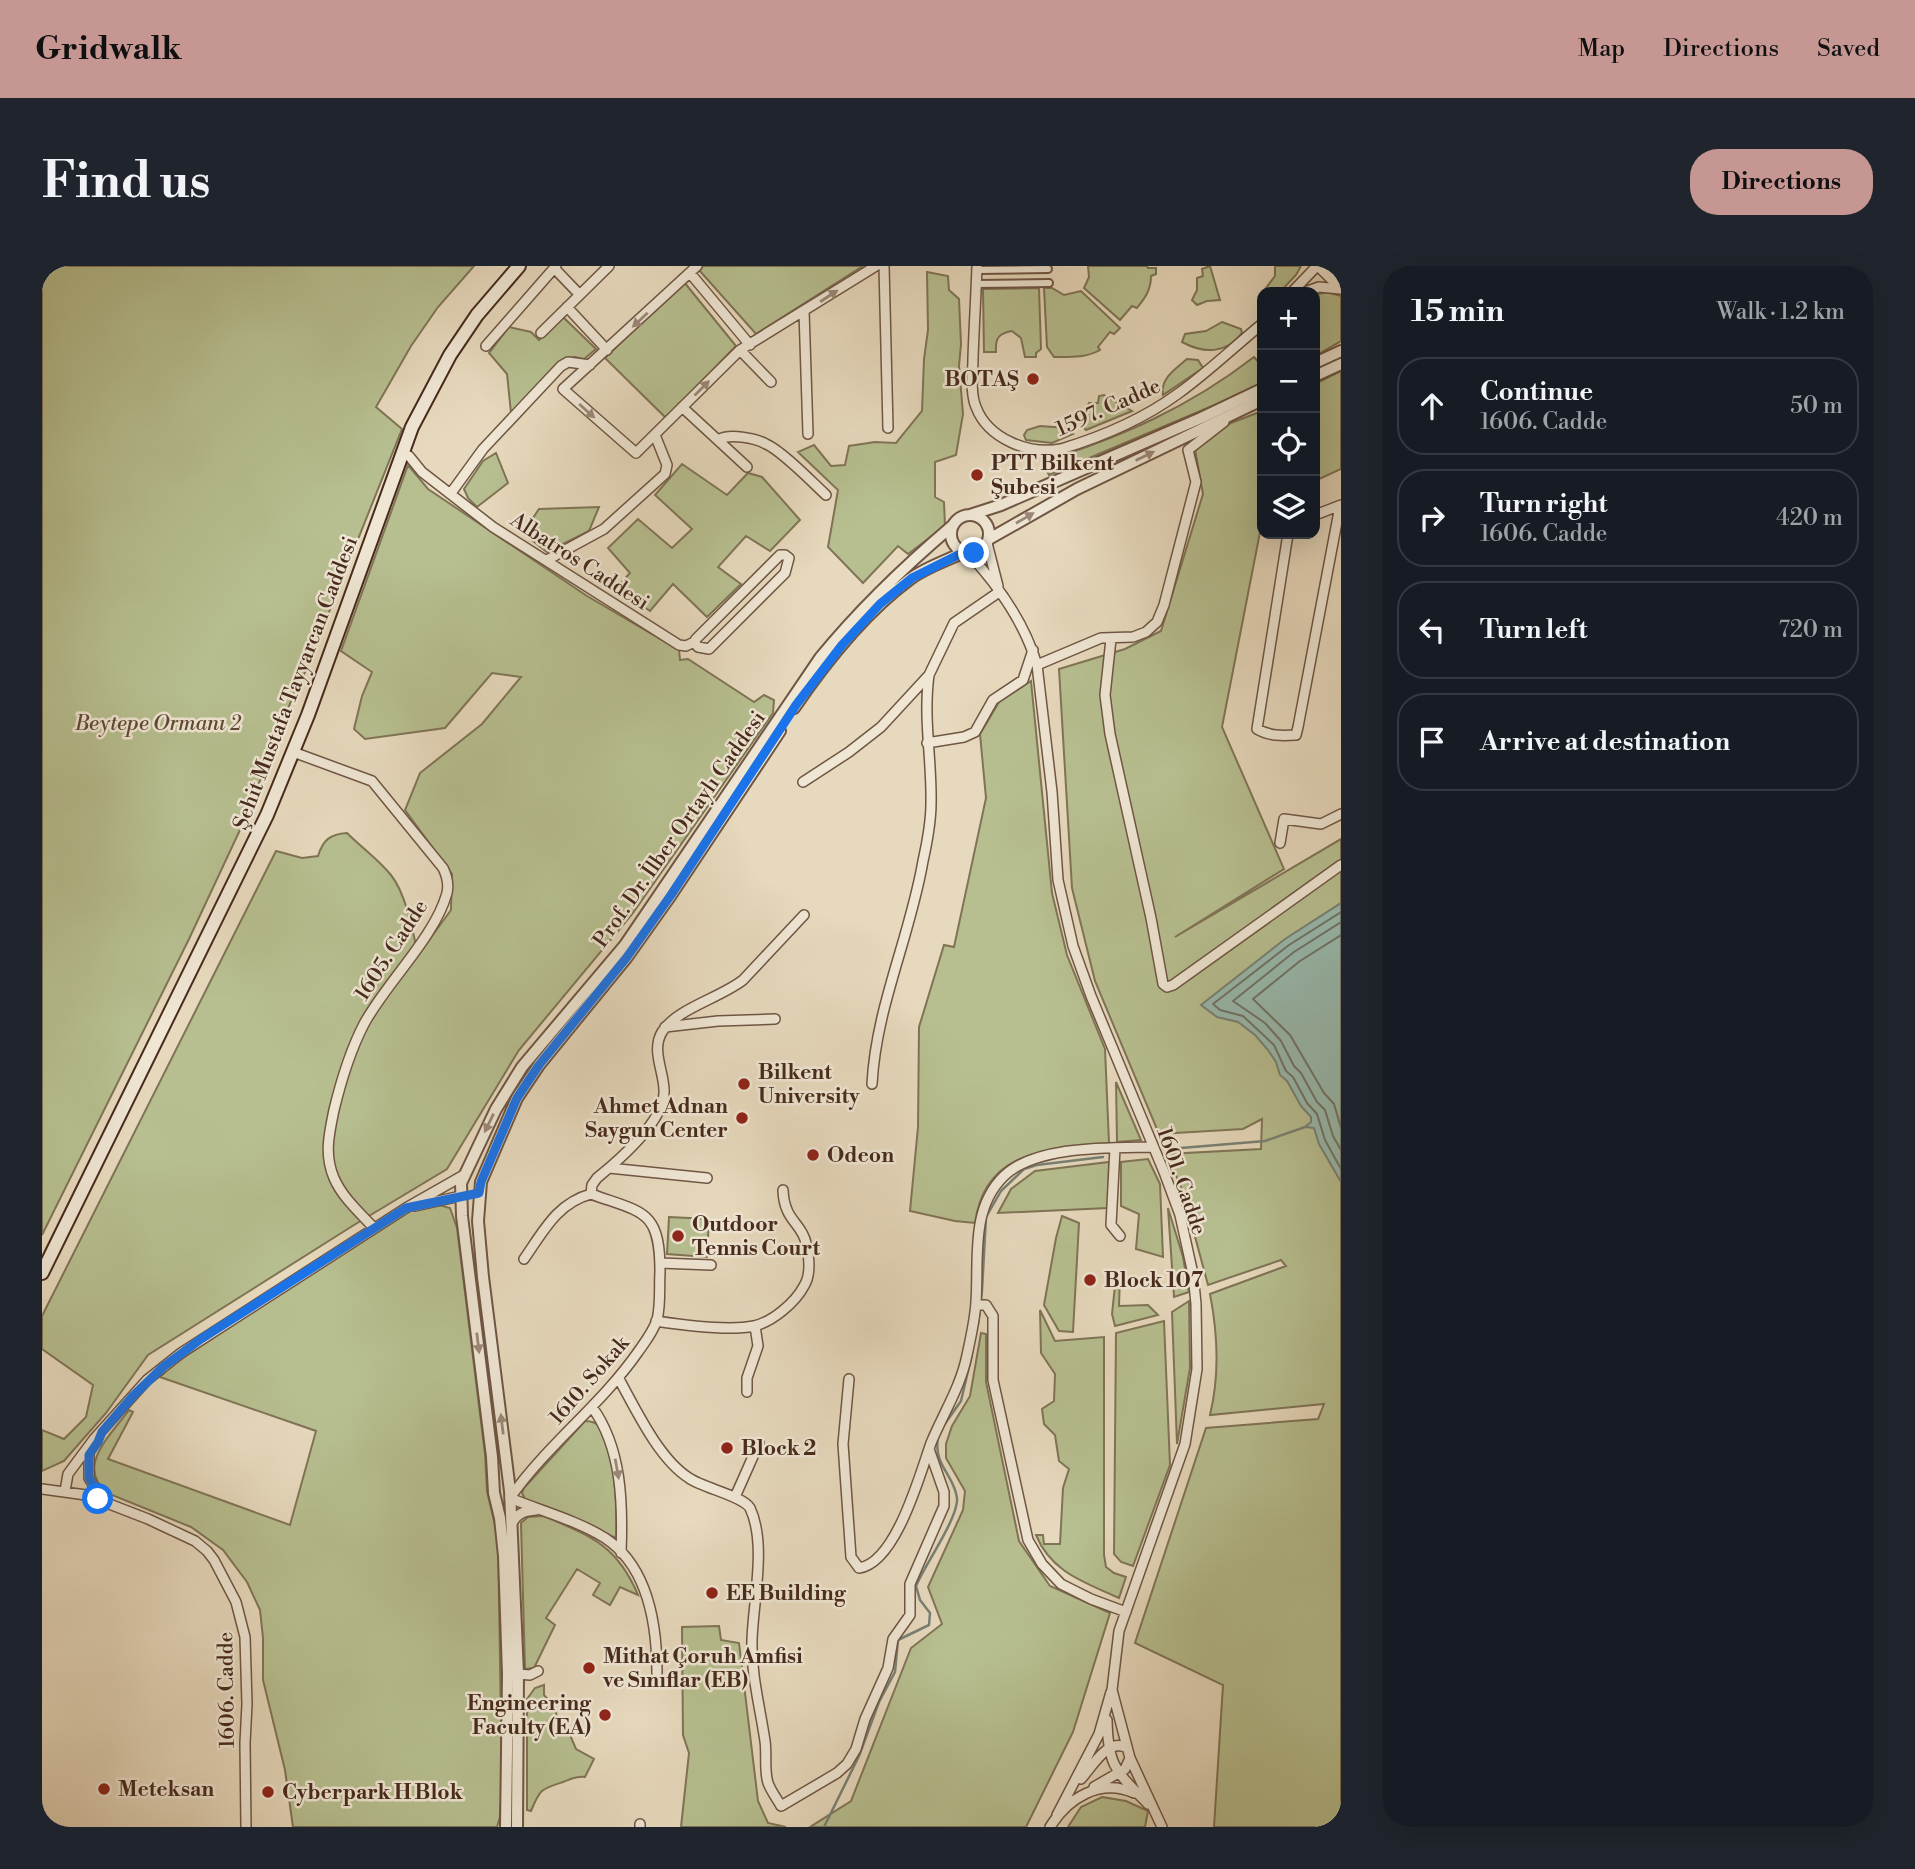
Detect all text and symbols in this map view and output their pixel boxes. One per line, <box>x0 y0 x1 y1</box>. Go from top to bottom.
text: Gridwalk <box>35 29 182 70</box>
text: Map <box>1578 34 1625 64</box>
text: Directions <box>1663 34 1779 64</box>
text: Saved <box>1817 34 1880 64</box>
button: Directions <box>1690 149 1873 215</box>
text: Find us <box>42 152 211 213</box>
map controls <box>1257 287 1320 539</box>
button: + <box>1257 287 1320 350</box>
one-way arrow <box>819 289 839 302</box>
text: 15 min <box>1411 293 1504 331</box>
text: Walk · 1.2 km <box>1716 298 1845 326</box>
one-way arrow <box>632 311 649 327</box>
button: − <box>1257 350 1320 413</box>
place label: BOTAŞ <box>945 367 1019 393</box>
marker: BOTAŞ <box>1025 371 1041 387</box>
street label: 1597. Cadde <box>1052 373 1165 443</box>
text: Continue <box>1480 376 1593 408</box>
one-way arrow <box>693 380 709 397</box>
icon: ahead <box>1413 387 1451 425</box>
text: 50 m <box>1790 392 1843 420</box>
one-way arrow <box>578 402 595 418</box>
text: 1606. Cadde <box>1480 408 1607 436</box>
button: locate <box>1257 413 1320 476</box>
one-way arrow <box>1135 450 1155 462</box>
place label: PTT Bilkent Şubesi <box>991 451 1114 501</box>
marker: PTT Bilkent Şubesi <box>969 467 985 483</box>
button: layers <box>1257 476 1320 539</box>
text: Turn right <box>1480 488 1608 520</box>
icon: right <box>1413 499 1451 537</box>
text: 420 m <box>1776 504 1843 532</box>
street label: Albatros Caddesi <box>504 507 654 616</box>
one-way arrow <box>1016 512 1035 524</box>
text: 1606. Cadde <box>1480 520 1607 548</box>
street label: Şehit Mustafa Tayyarcan Caddesi <box>228 533 364 834</box>
route end <box>958 537 989 568</box>
icon: left <box>1413 611 1451 649</box>
text: Turn left <box>1480 614 1588 646</box>
text: 720 m <box>1778 616 1843 644</box>
street label: Prof. Dr. İlber Ortaylı Caddesi <box>586 705 772 953</box>
park label: Beytepe Ormanı 2 <box>74 711 242 737</box>
icon: arrive <box>1413 723 1451 761</box>
text: Arrive at destination <box>1480 726 1730 758</box>
street label: 1605. Cadde <box>350 895 434 1006</box>
place label: Bilkent University <box>758 1060 860 1110</box>
marker: Bilkent University <box>736 1076 752 1092</box>
place label: Ahmet Adnan Saygun Center <box>585 1094 728 1144</box>
marker: Ahmet Adnan Saygun Center <box>734 1110 750 1126</box>
one-way arrow <box>483 1113 494 1133</box>
street label: 1601. Cadde <box>1150 1124 1212 1239</box>
place label: Odeon <box>827 1143 894 1169</box>
marker: Odeon <box>805 1147 821 1163</box>
place label: Outdoor Tennis Court <box>692 1212 821 1262</box>
marker: Outdoor Tennis Court <box>670 1228 686 1244</box>
place label: Block 107 <box>1104 1268 1204 1294</box>
marker: Block 107 <box>1082 1272 1098 1288</box>
street label: 1610. Sokak <box>544 1330 636 1430</box>
one-way arrow <box>472 1332 483 1354</box>
one-way arrow <box>496 1413 507 1435</box>
place label: Block 2 <box>741 1436 816 1462</box>
marker: Block 2 <box>719 1440 735 1456</box>
one-way arrow <box>612 1458 623 1480</box>
route start <box>82 1483 113 1514</box>
place label: EE Building <box>726 1581 847 1607</box>
marker: EE Building <box>704 1585 720 1601</box>
street label: 1606. Cadde <box>213 1632 241 1748</box>
place label: Mithat Çoruh Amfisi ve Sınıflar (EB) <box>602 1644 803 1694</box>
marker: Mithat Çoruh Amfisi ve Sınıflar (EB) <box>581 1660 597 1676</box>
place label: Engineering Faculty (EA) <box>467 1691 592 1741</box>
marker: Engineering Faculty (EA) <box>597 1707 613 1723</box>
place label: Meteksan <box>118 1777 214 1803</box>
place label: Cyberpark H Blok <box>282 1780 464 1806</box>
marker: Meteksan <box>96 1781 112 1797</box>
marker: Cyberpark H Blok <box>260 1784 276 1800</box>

